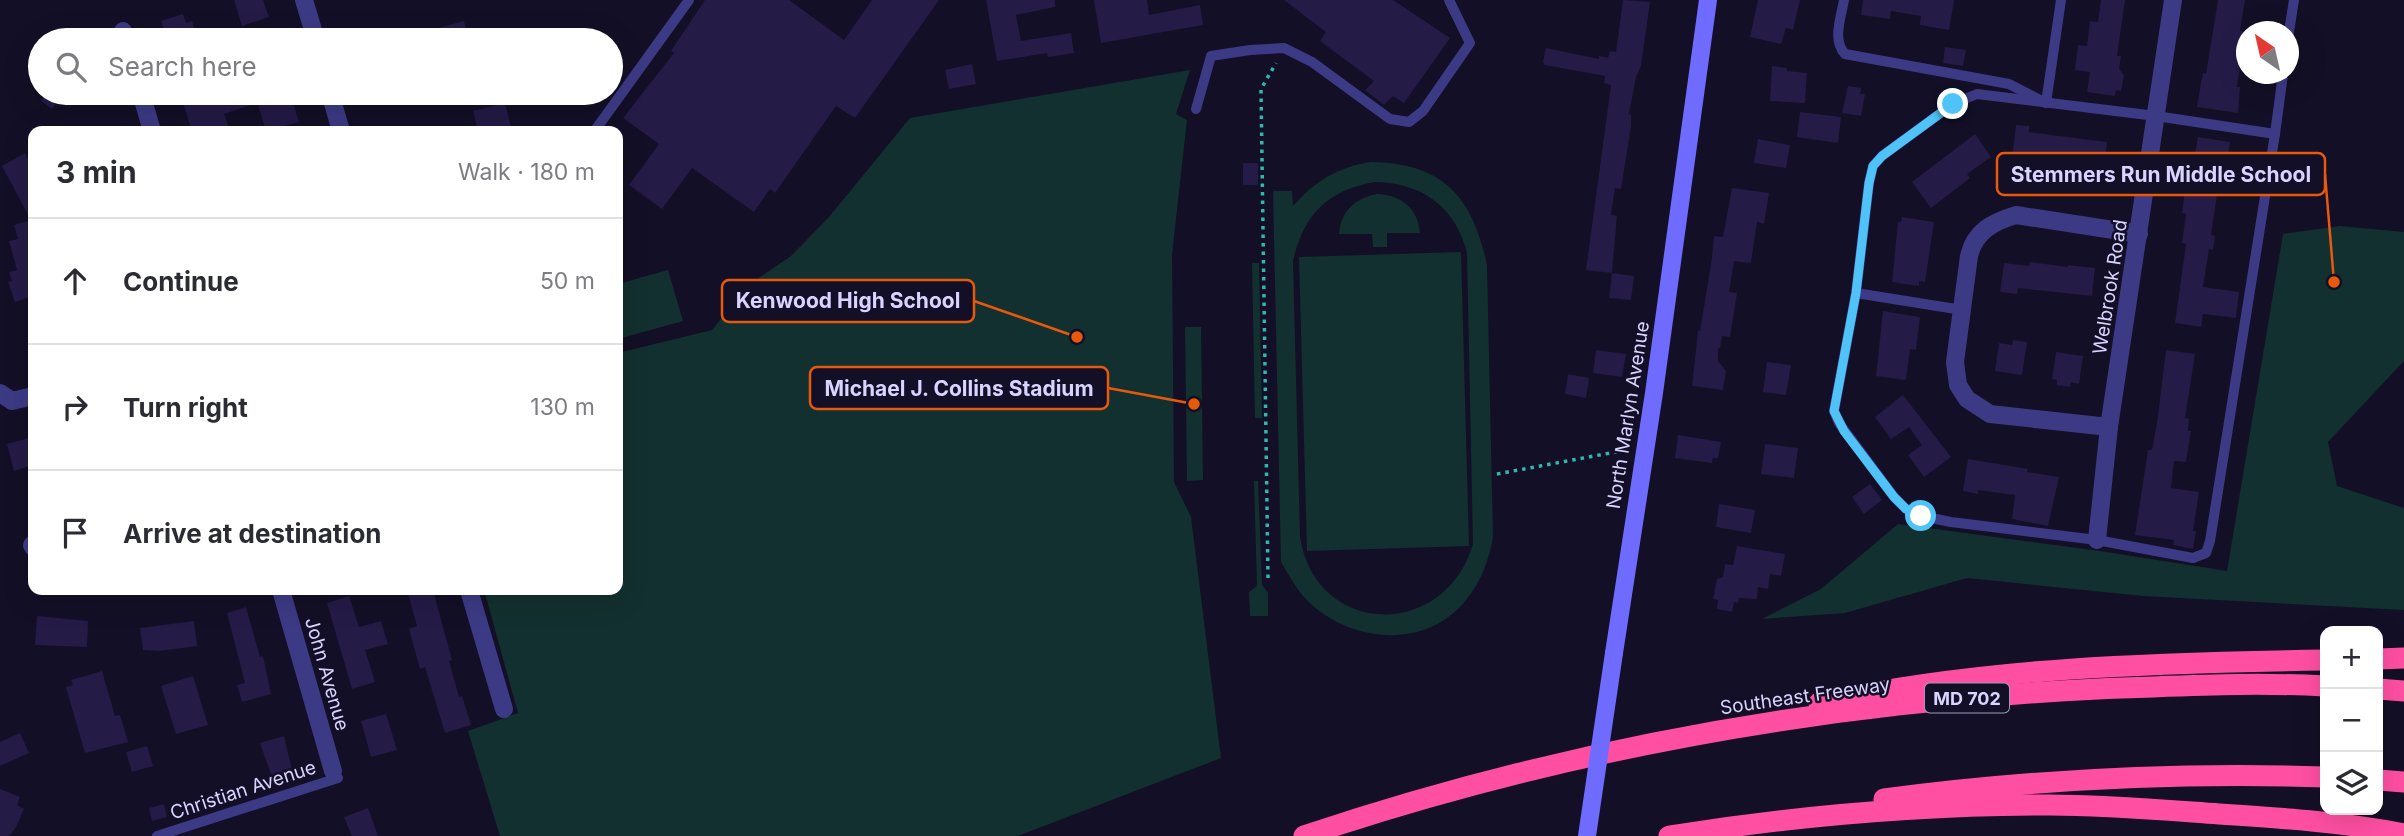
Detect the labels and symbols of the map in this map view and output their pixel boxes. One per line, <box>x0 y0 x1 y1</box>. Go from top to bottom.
north arrow <box>2236 21 2299 84</box>
route end <box>1937 88 1968 119</box>
callout: Stemmers Run Middle School <box>1997 153 2325 195</box>
text: Stemmers Run Middle School <box>2011 162 2311 187</box>
street label: Welbrook Road <box>2088 218 2132 356</box>
callout: Kenwood High School <box>722 280 974 322</box>
text: Kenwood High School <box>736 288 960 313</box>
street label: North Marlyn Avenue <box>1602 319 1654 511</box>
callout: Michael J. Collins Stadium <box>810 367 1108 409</box>
text: Michael J. Collins Stadium <box>824 376 1094 401</box>
route start <box>1905 500 1936 531</box>
street label: John Avenue <box>300 615 354 733</box>
street label: Southeast Freeway <box>1718 673 1892 719</box>
road number: MD 702 <box>1925 684 2009 712</box>
street label: Christian Avenue <box>167 756 319 824</box>

